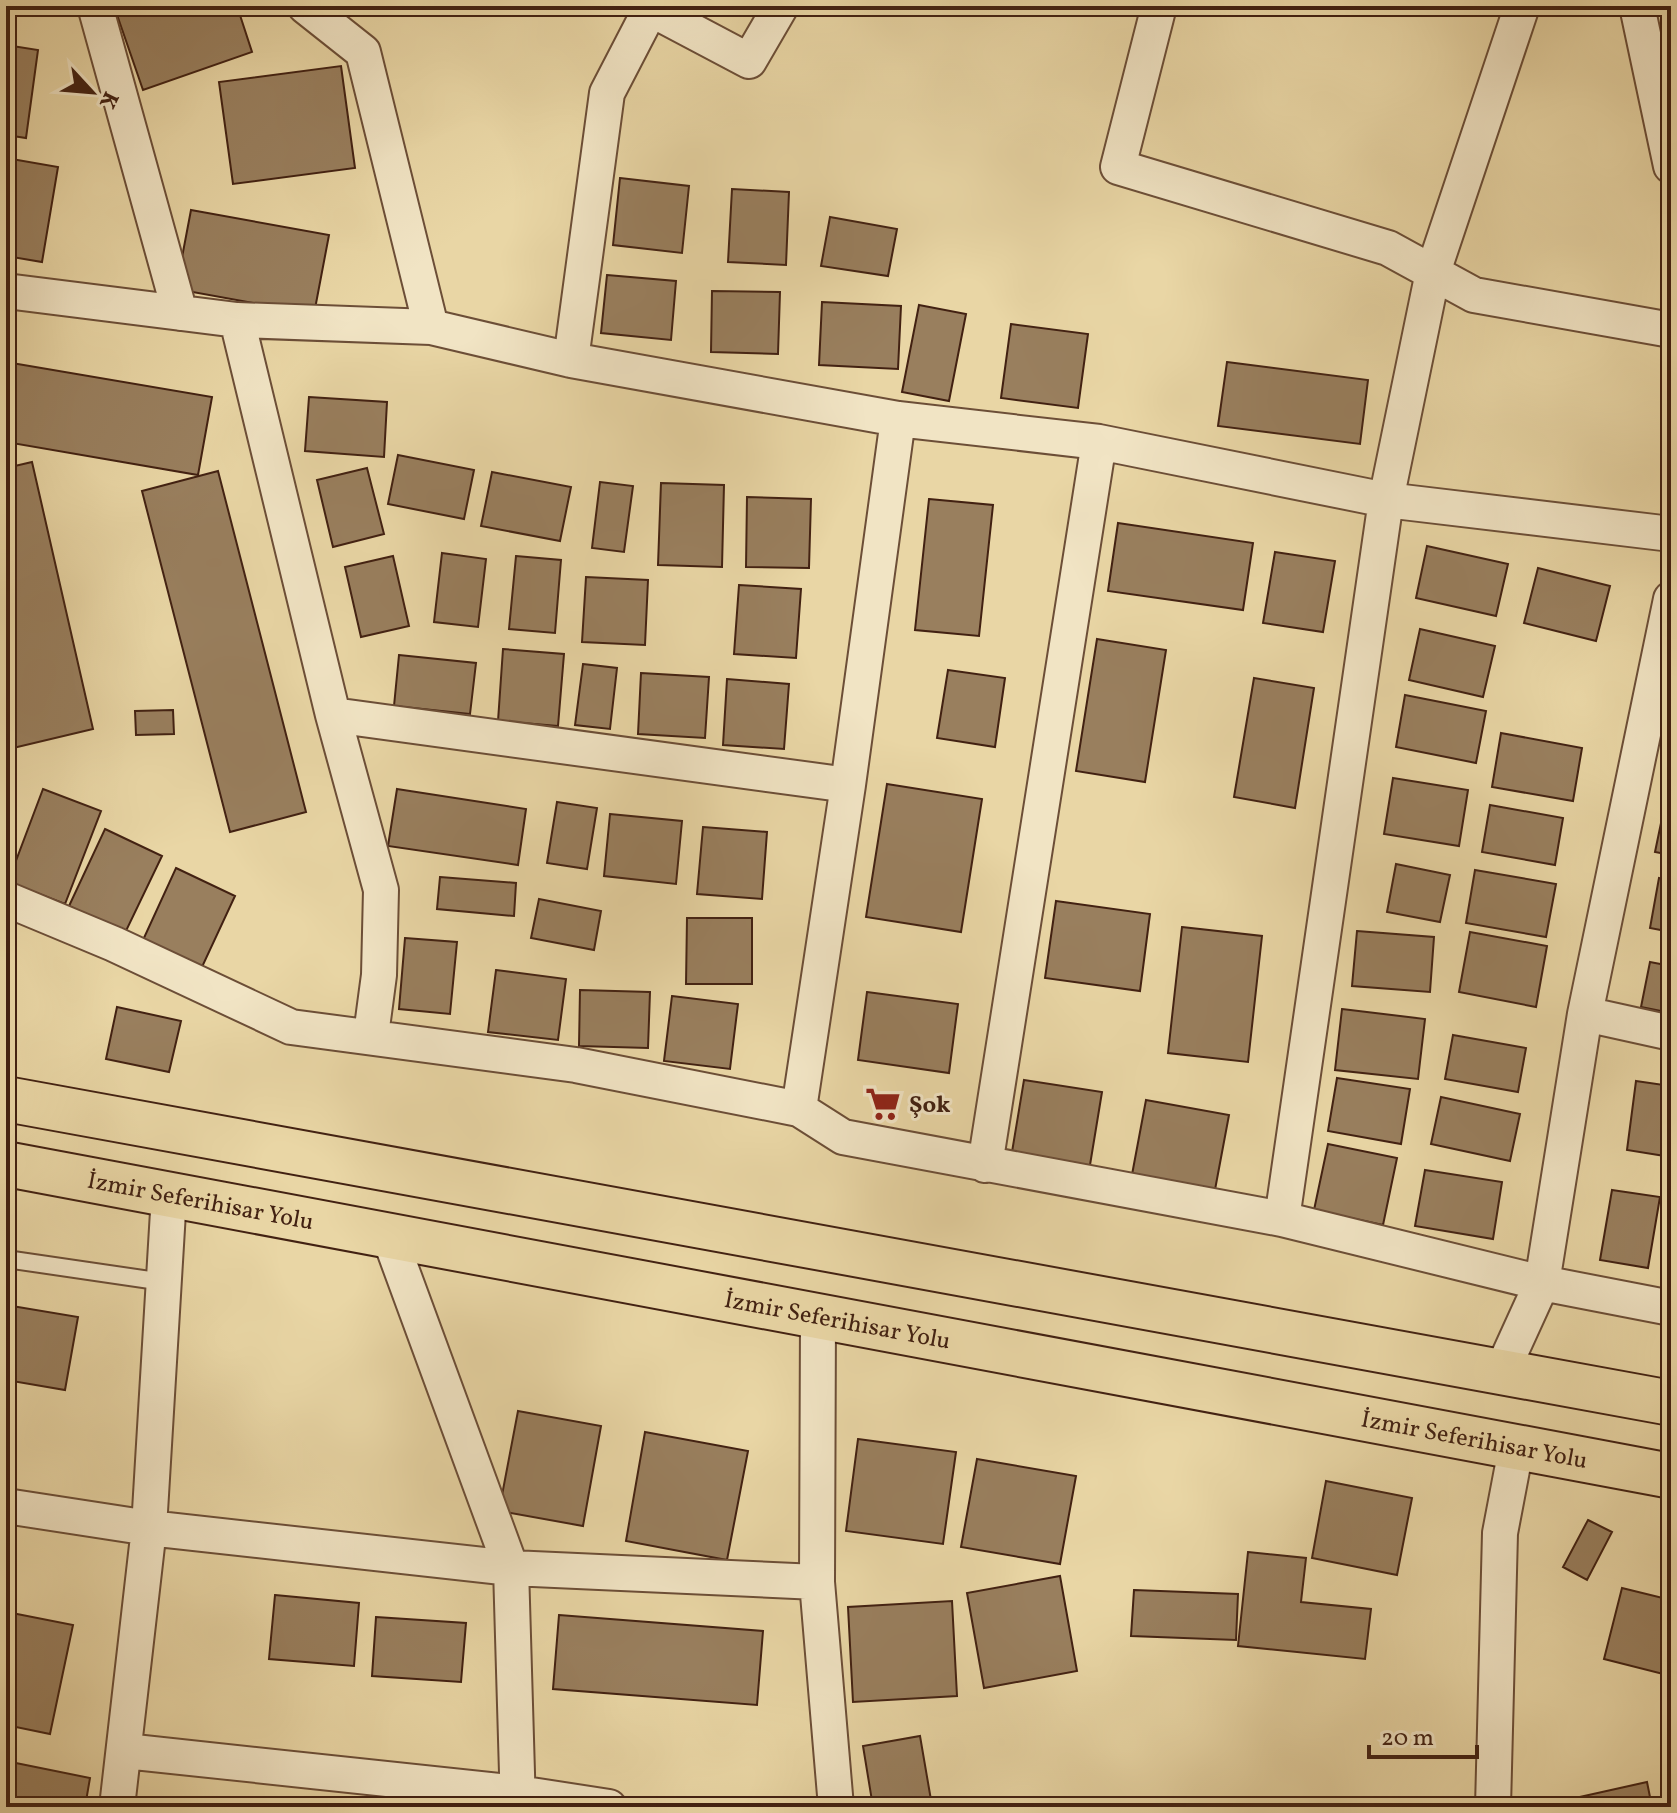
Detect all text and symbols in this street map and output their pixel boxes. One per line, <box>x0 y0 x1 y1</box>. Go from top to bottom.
north arrow <box>52 52 132 132</box>
text: K <box>90 86 125 114</box>
supermarket icon: Şok <box>864 1085 902 1123</box>
place label: Şok <box>909 1089 951 1123</box>
street label: İzmir Seferihisar Yolu <box>84 1165 316 1240</box>
street label: İzmir Seferihisar Yolu <box>721 1284 953 1360</box>
street label: İzmir Seferihisar Yolu <box>1358 1403 1590 1479</box>
scale bar <box>1369 1709 1477 1759</box>
text: 20 m <box>1381 1722 1434 1756</box>

